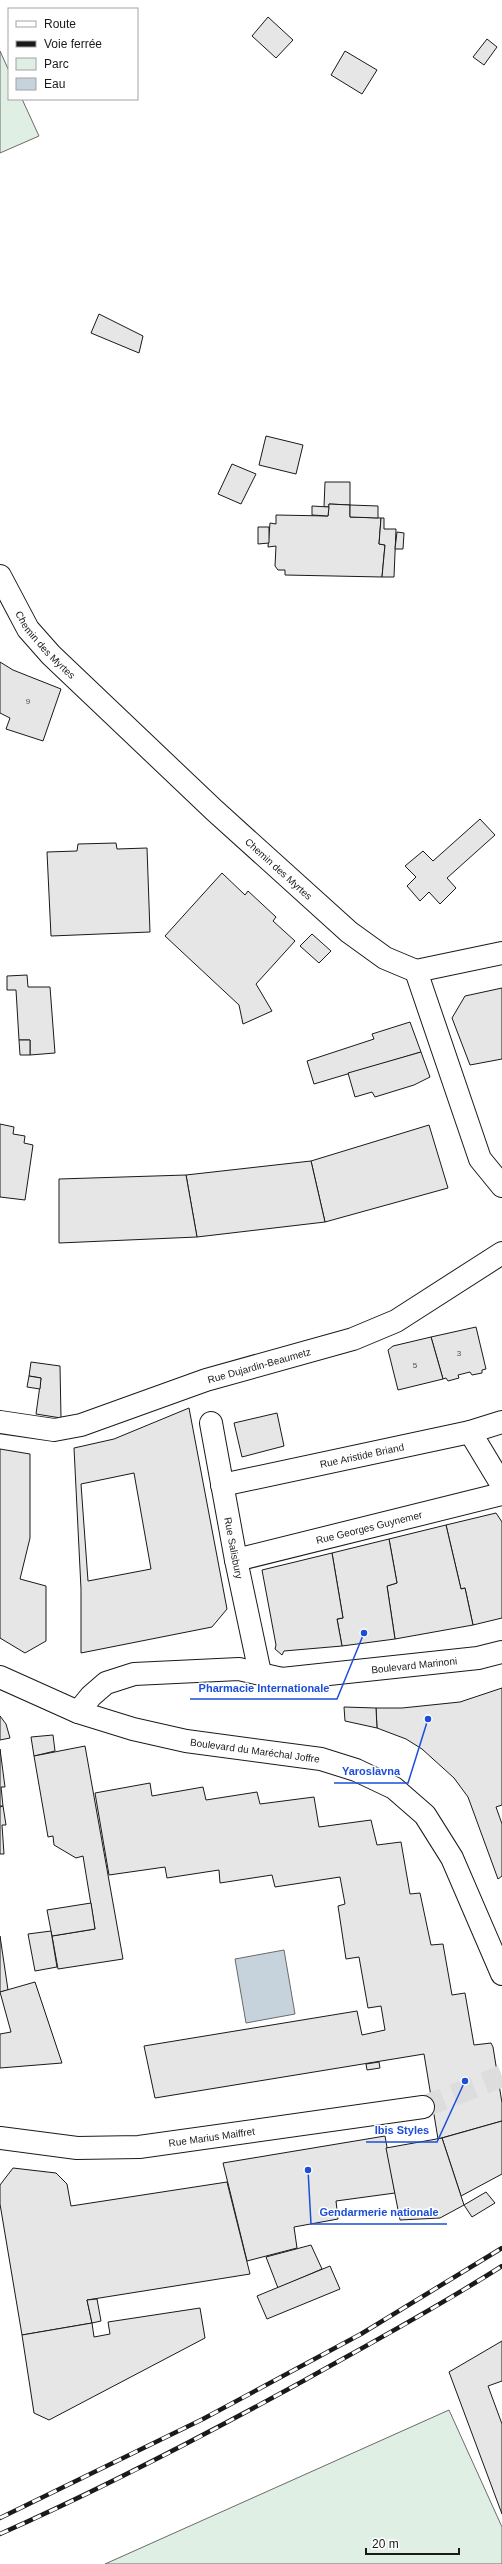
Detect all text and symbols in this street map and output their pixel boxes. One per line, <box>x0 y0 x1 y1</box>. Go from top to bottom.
legend <box>8 8 138 100</box>
text: Route <box>44 17 76 31</box>
text: Voie ferrée <box>44 37 102 51</box>
text: Parc <box>44 57 69 71</box>
text: Eau <box>44 77 65 91</box>
street label: Chemin des Myrtes <box>14 609 78 681</box>
house number: 9 <box>26 697 31 706</box>
street label: Chemin des Myrtes <box>243 836 315 902</box>
street label: Rue Dujardin-Beaumetz <box>206 1346 312 1385</box>
house number: 3 <box>457 1349 462 1358</box>
house number: 5 <box>413 1361 418 1370</box>
street label: Rue Aristide Briand <box>319 1441 405 1469</box>
street label: Rue Georges Guynemer <box>315 1508 424 1545</box>
street label: Rue Salisbury <box>223 1516 245 1580</box>
street label: Boulevard Marinoni <box>371 1655 458 1675</box>
callout: Pharmacie Internationale <box>190 1676 337 1699</box>
text: Pharmacie Internationale <box>199 1682 329 1694</box>
street label: Boulevard du Maréchal Joffre <box>190 1736 321 1764</box>
callout: Yaroslavna <box>334 1760 408 1783</box>
text: Yaroslavna <box>342 1765 401 1777</box>
callout: Ibis Styles <box>366 2119 437 2142</box>
text: Ibis Styles <box>375 2124 429 2136</box>
street label: Rue Marius Maiffret <box>168 2125 256 2148</box>
callout: Gendarmerie nationale <box>311 2201 447 2224</box>
text: Gendarmerie nationale <box>319 2206 439 2218</box>
scale bar <box>366 2530 459 2556</box>
text: 20 m <box>372 2537 399 2551</box>

